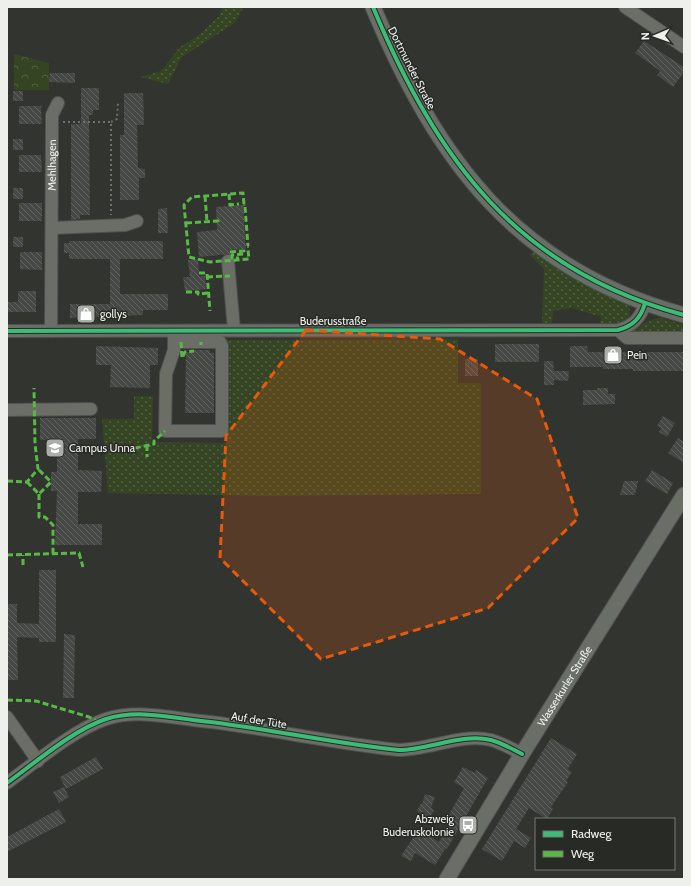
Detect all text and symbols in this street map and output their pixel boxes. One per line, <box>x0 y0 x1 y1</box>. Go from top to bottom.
north arrow <box>635 16 675 56</box>
street label: Dortmunder Straße <box>385 24 439 112</box>
text: N <box>638 32 652 40</box>
street label: Mehlhagen <box>45 139 59 191</box>
shop icon: gollys <box>75 303 97 325</box>
place label: gollys <box>100 307 127 321</box>
street label: Buderusstraße <box>300 314 367 328</box>
shop icon: Pein <box>602 344 624 366</box>
place label: Pein <box>627 348 647 362</box>
school or university icon: Campus Unna <box>44 437 66 459</box>
place label: Campus Unna <box>69 441 136 455</box>
street label: Wasserkurler Straße <box>534 643 595 729</box>
street label: Auf der Tüte <box>230 709 288 731</box>
place label: Abzweig Buderuskolonie <box>383 812 455 839</box>
bus stop icon: Abzweig Buderuskolonie <box>457 814 479 836</box>
legend <box>535 818 675 870</box>
text: Radweg <box>571 826 612 841</box>
text: Weg <box>571 846 595 861</box>

